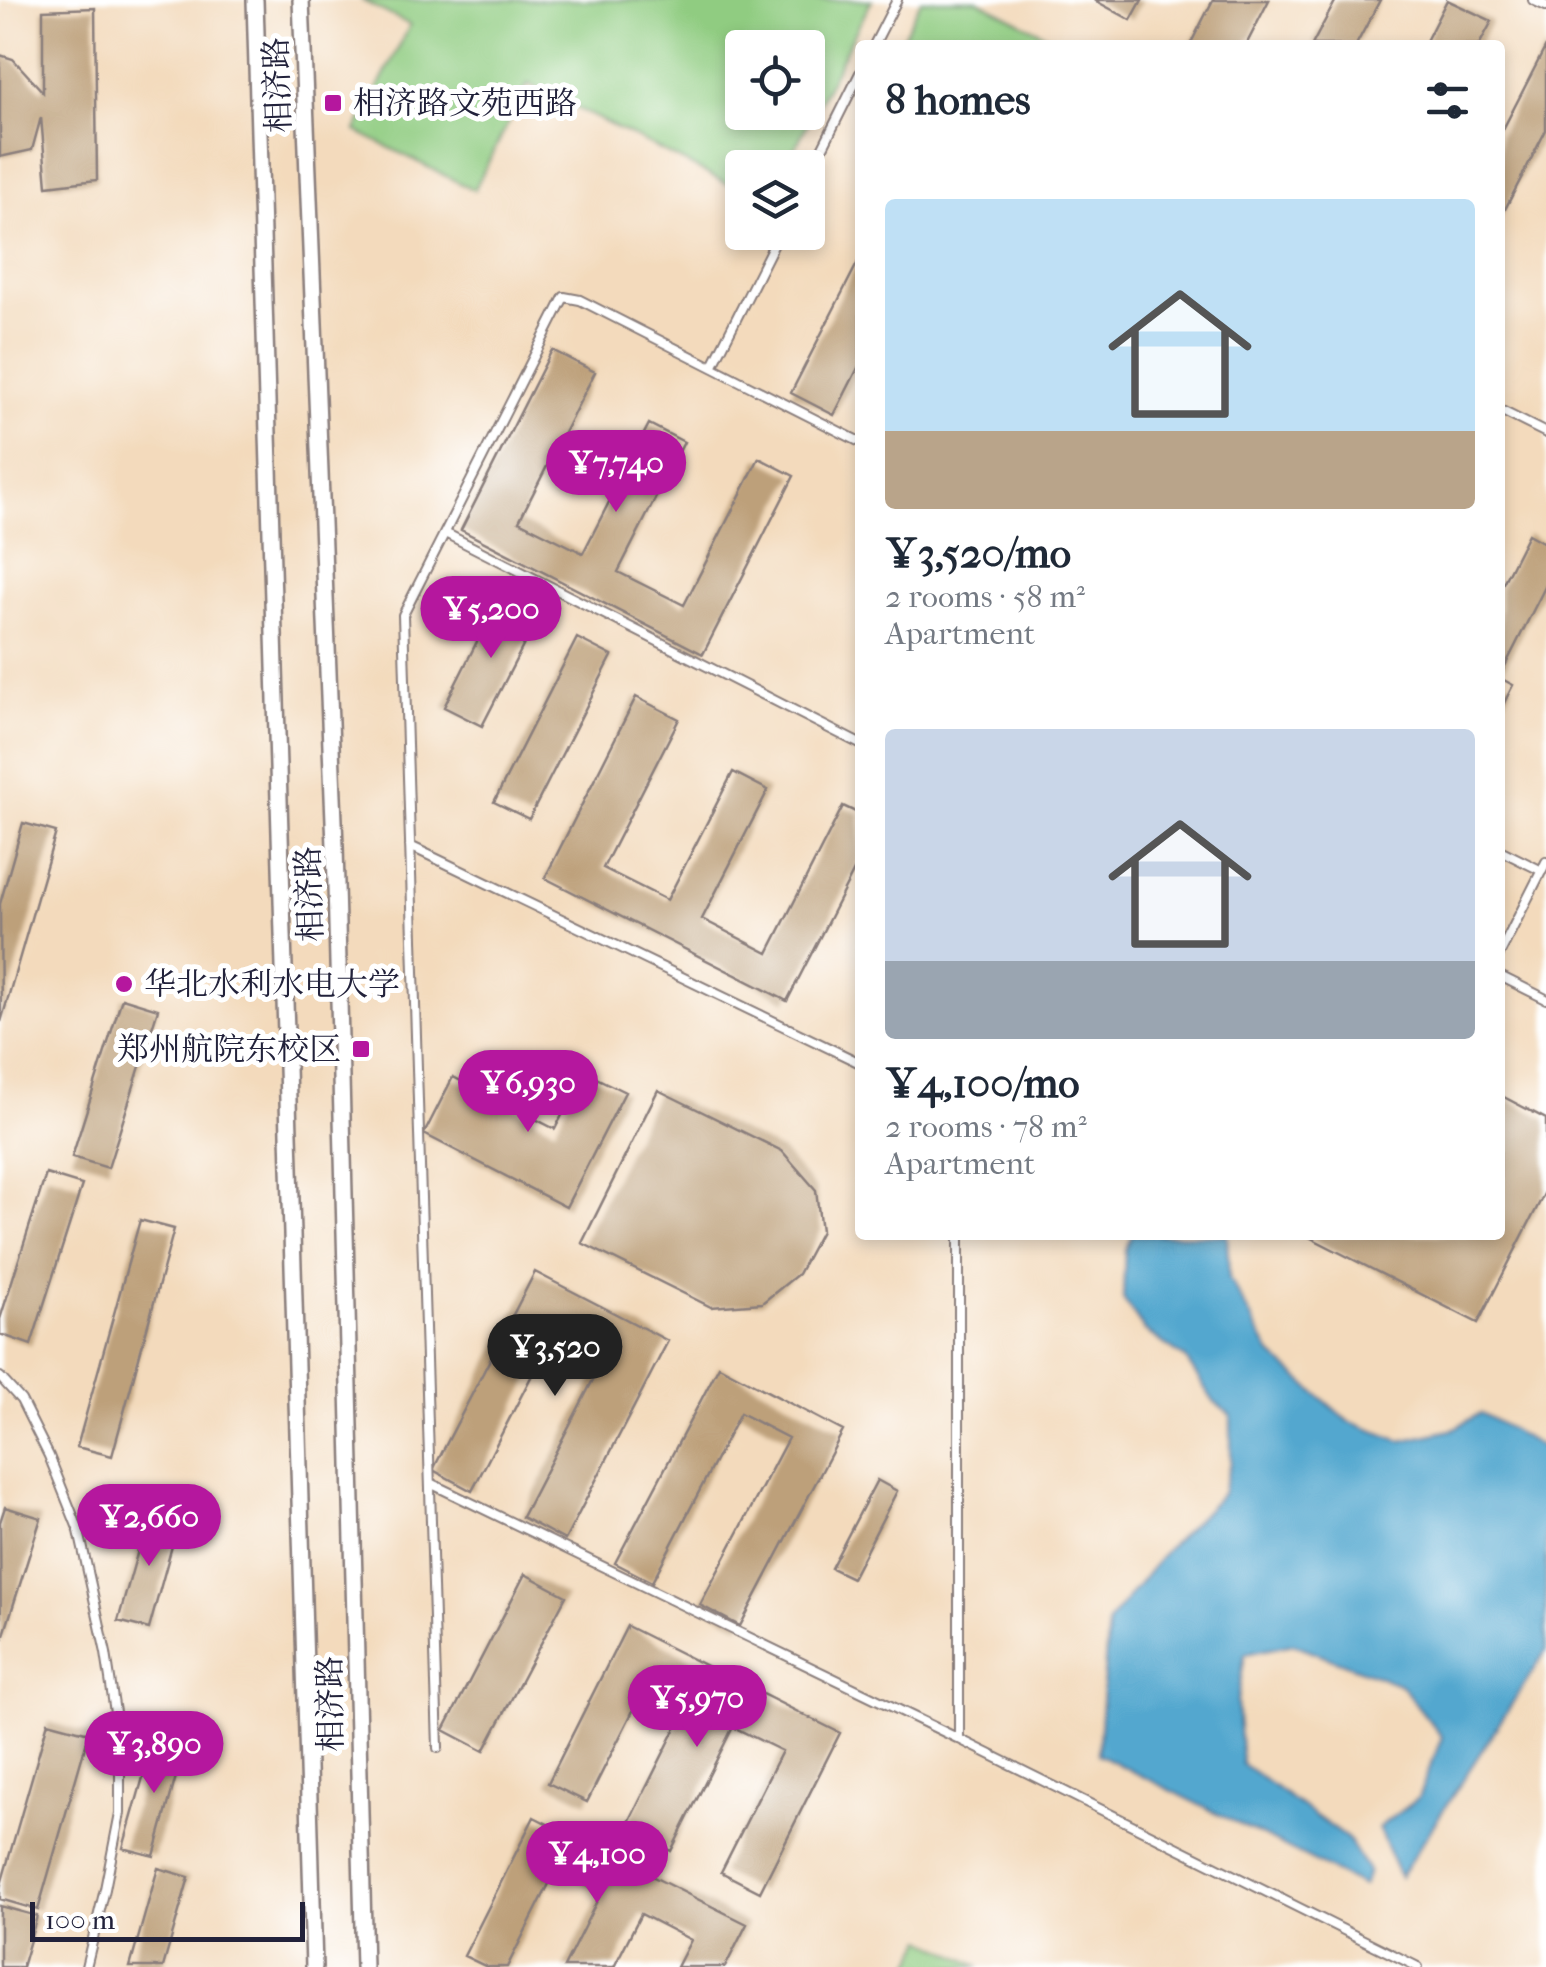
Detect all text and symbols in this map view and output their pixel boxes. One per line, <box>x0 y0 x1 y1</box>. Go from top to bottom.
map controls <box>725 30 825 250</box>
button: locate <box>725 30 825 130</box>
street label: 相济路 <box>257 36 298 134</box>
icon: filters <box>1420 73 1475 128</box>
text: 8 homes <box>885 76 1031 125</box>
place label: 相济路文苑西路 <box>353 85 577 122</box>
marker: 相济路文苑西路 <box>322 92 344 114</box>
button: layers <box>725 150 825 250</box>
icon: home <box>1090 264 1270 444</box>
pin: ¥7,740 <box>535 430 697 515</box>
text: ¥7,740 <box>568 444 664 481</box>
text: ¥3,520/mo <box>885 529 1071 578</box>
pin: ¥5,200 <box>410 576 572 661</box>
text: 2 rooms · 58 m² <box>885 578 1085 615</box>
text: ¥5,200 <box>442 590 540 627</box>
text: Apartment <box>885 615 1035 652</box>
icon: home <box>1090 794 1270 974</box>
street label: 相济路 <box>289 845 330 943</box>
place label: 华北水利水电大学 <box>144 966 400 1003</box>
marker: 华北水利水电大学 <box>113 973 135 995</box>
place label: 郑州航院东校区 <box>117 1031 341 1068</box>
marker: 郑州航院东校区 <box>350 1038 372 1060</box>
pin: ¥6,930 <box>447 1050 609 1135</box>
text: ¥4,100/mo <box>885 1059 1080 1108</box>
text: ¥6,930 <box>480 1064 576 1101</box>
text: 2 rooms · 78 m² <box>885 1108 1087 1145</box>
text: Apartment <box>885 1145 1035 1182</box>
pin: ¥3,520 <box>474 1314 636 1399</box>
text: ¥3,520 <box>509 1328 601 1365</box>
pin: ¥2,660 <box>68 1484 230 1569</box>
text: ¥2,660 <box>99 1498 199 1535</box>
street label: 相济路 <box>311 1656 350 1752</box>
pin: ¥5,970 <box>616 1665 778 1750</box>
text: ¥5,970 <box>650 1679 744 1716</box>
pin: ¥3,890 <box>73 1711 235 1796</box>
text: ¥3,890 <box>106 1725 202 1762</box>
pin: ¥4,100 <box>516 1821 678 1906</box>
text: ¥4,100 <box>548 1835 646 1872</box>
scale bar <box>30 1897 305 1942</box>
text: 100 m <box>45 1903 115 1936</box>

